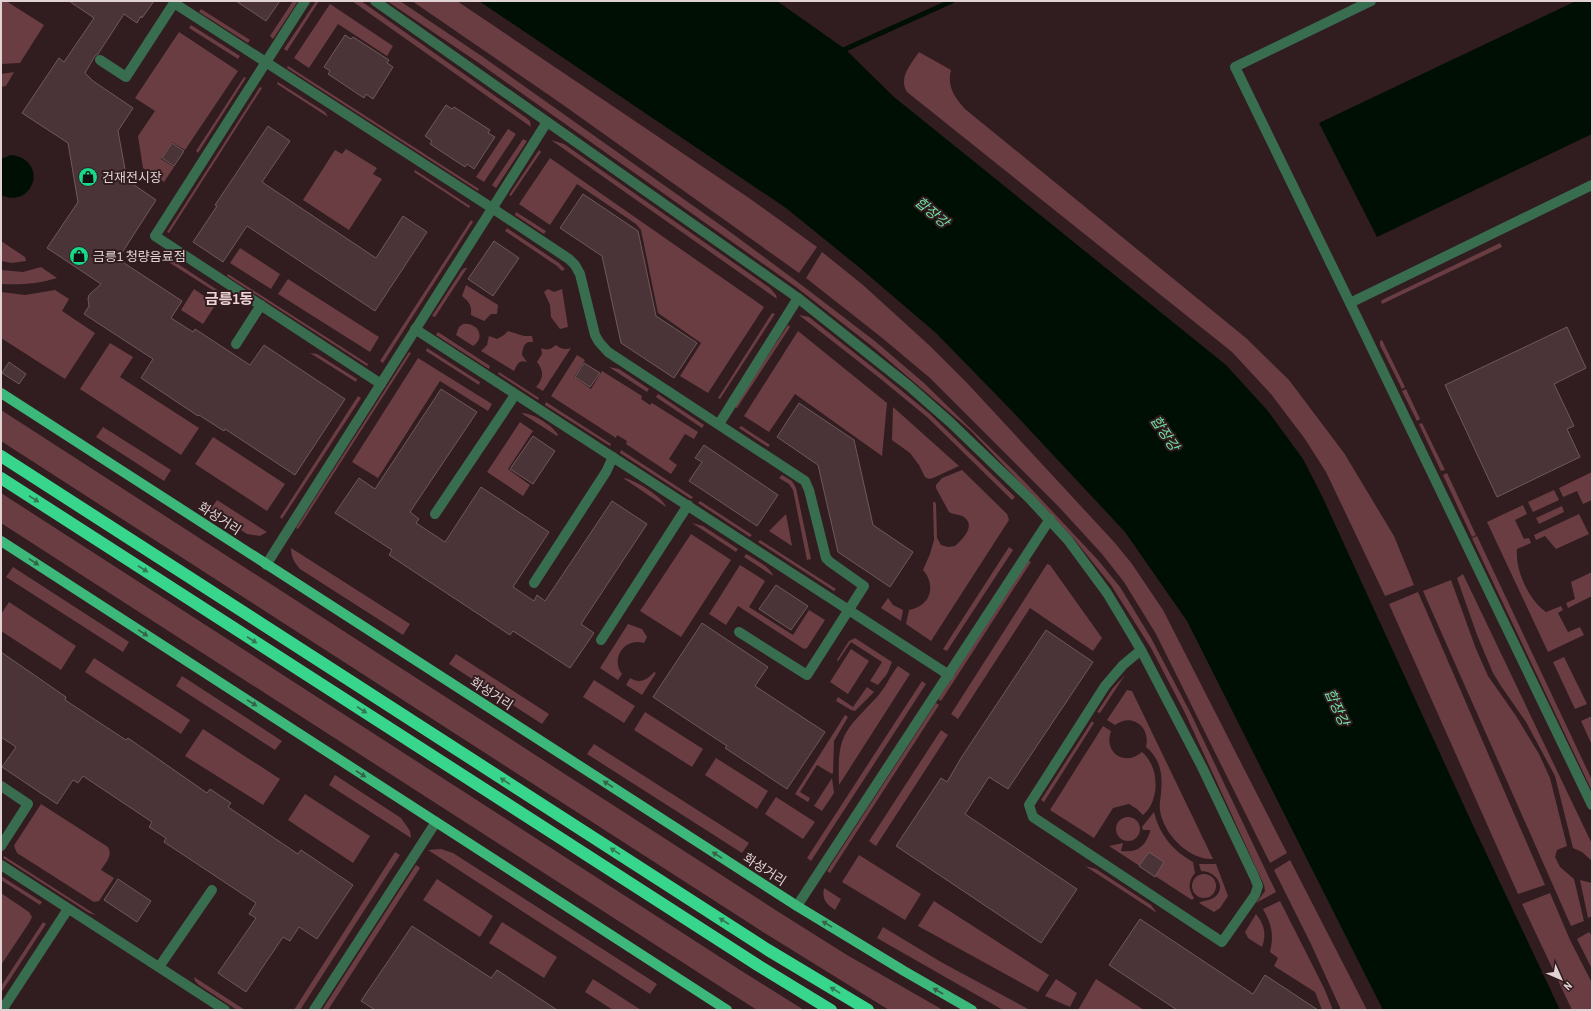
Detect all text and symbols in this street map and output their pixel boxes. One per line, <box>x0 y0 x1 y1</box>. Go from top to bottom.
shop icon: 건재전시장 <box>77 166 99 188</box>
place label: 건재전시장 <box>102 169 162 186</box>
water label: 합장강 <box>911 193 954 233</box>
shop icon: 금릉1 청량음료점 <box>68 245 90 267</box>
place label: 금릉1 청량음료점 <box>93 248 186 265</box>
district label: 금릉1동 <box>205 288 253 309</box>
water label: 합장강 <box>1147 412 1184 456</box>
one-way arrow <box>29 495 39 503</box>
street label: 화성거리 <box>195 498 244 539</box>
one-way arrow <box>29 558 39 566</box>
one-way arrow <box>138 565 148 573</box>
one-way arrow <box>138 629 148 637</box>
one-way arrow <box>246 636 258 643</box>
street label: 화성거리 <box>467 673 516 714</box>
water label: 합장강 <box>1321 686 1354 730</box>
one-way arrow <box>247 699 257 707</box>
one-way arrow <box>357 706 367 714</box>
one-way arrow <box>356 770 367 778</box>
one-way arrow <box>500 777 511 785</box>
one-way arrow <box>602 781 613 788</box>
one-way arrow <box>610 847 620 855</box>
street label: 화성거리 <box>740 849 789 890</box>
one-way arrow <box>711 851 723 858</box>
one-way arrow <box>718 918 730 925</box>
one-way arrow <box>822 920 832 928</box>
north arrow <box>1541 959 1581 999</box>
text: N <box>1561 979 1575 993</box>
one-way arrow <box>829 986 841 993</box>
one-way arrow <box>932 987 944 994</box>

